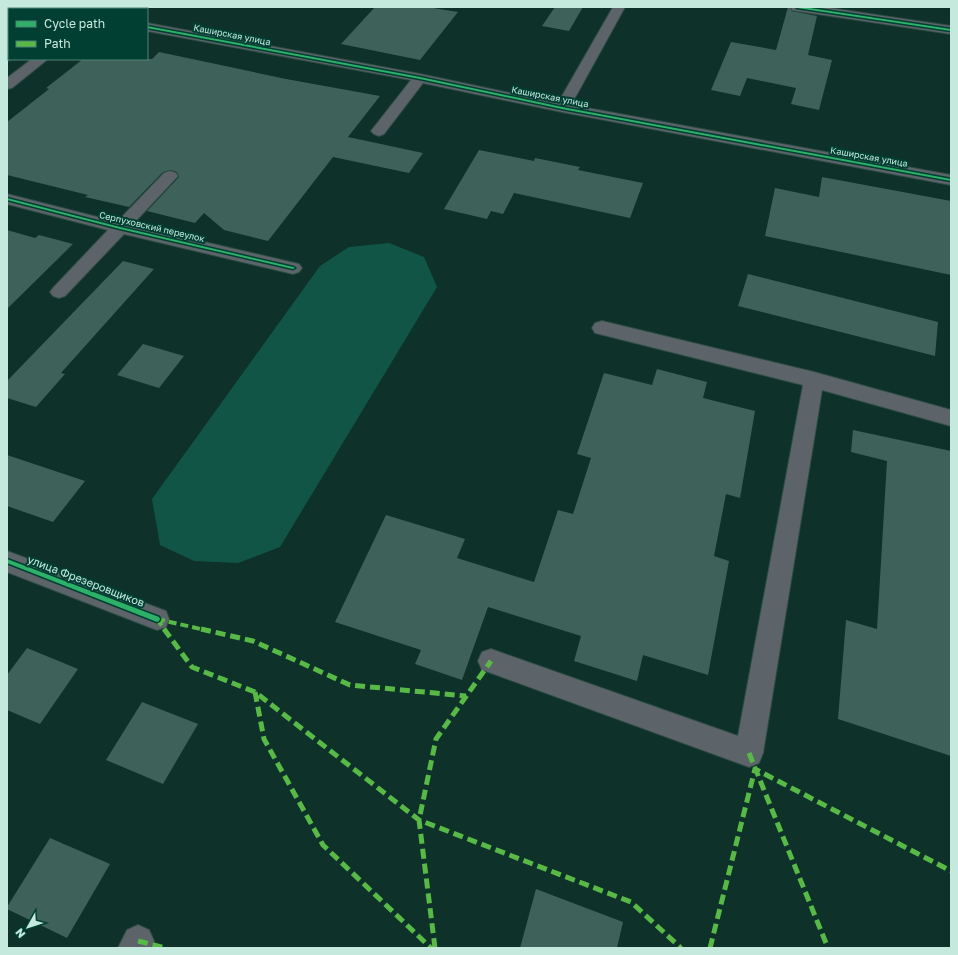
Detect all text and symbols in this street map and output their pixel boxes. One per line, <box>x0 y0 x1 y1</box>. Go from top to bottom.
legend <box>8 8 148 60</box>
text: Cycle path <box>44 16 105 31</box>
street label: Каширская улица <box>193 22 272 47</box>
text: Path <box>44 36 71 51</box>
street label: Каширская улица <box>511 84 590 109</box>
street label: Каширская улица <box>830 144 909 169</box>
street label: Серпуховский переулок <box>98 209 206 244</box>
street label: улица Фрезеровщиков <box>26 552 146 609</box>
north arrow <box>8 907 48 947</box>
text: N <box>12 926 28 941</box>

